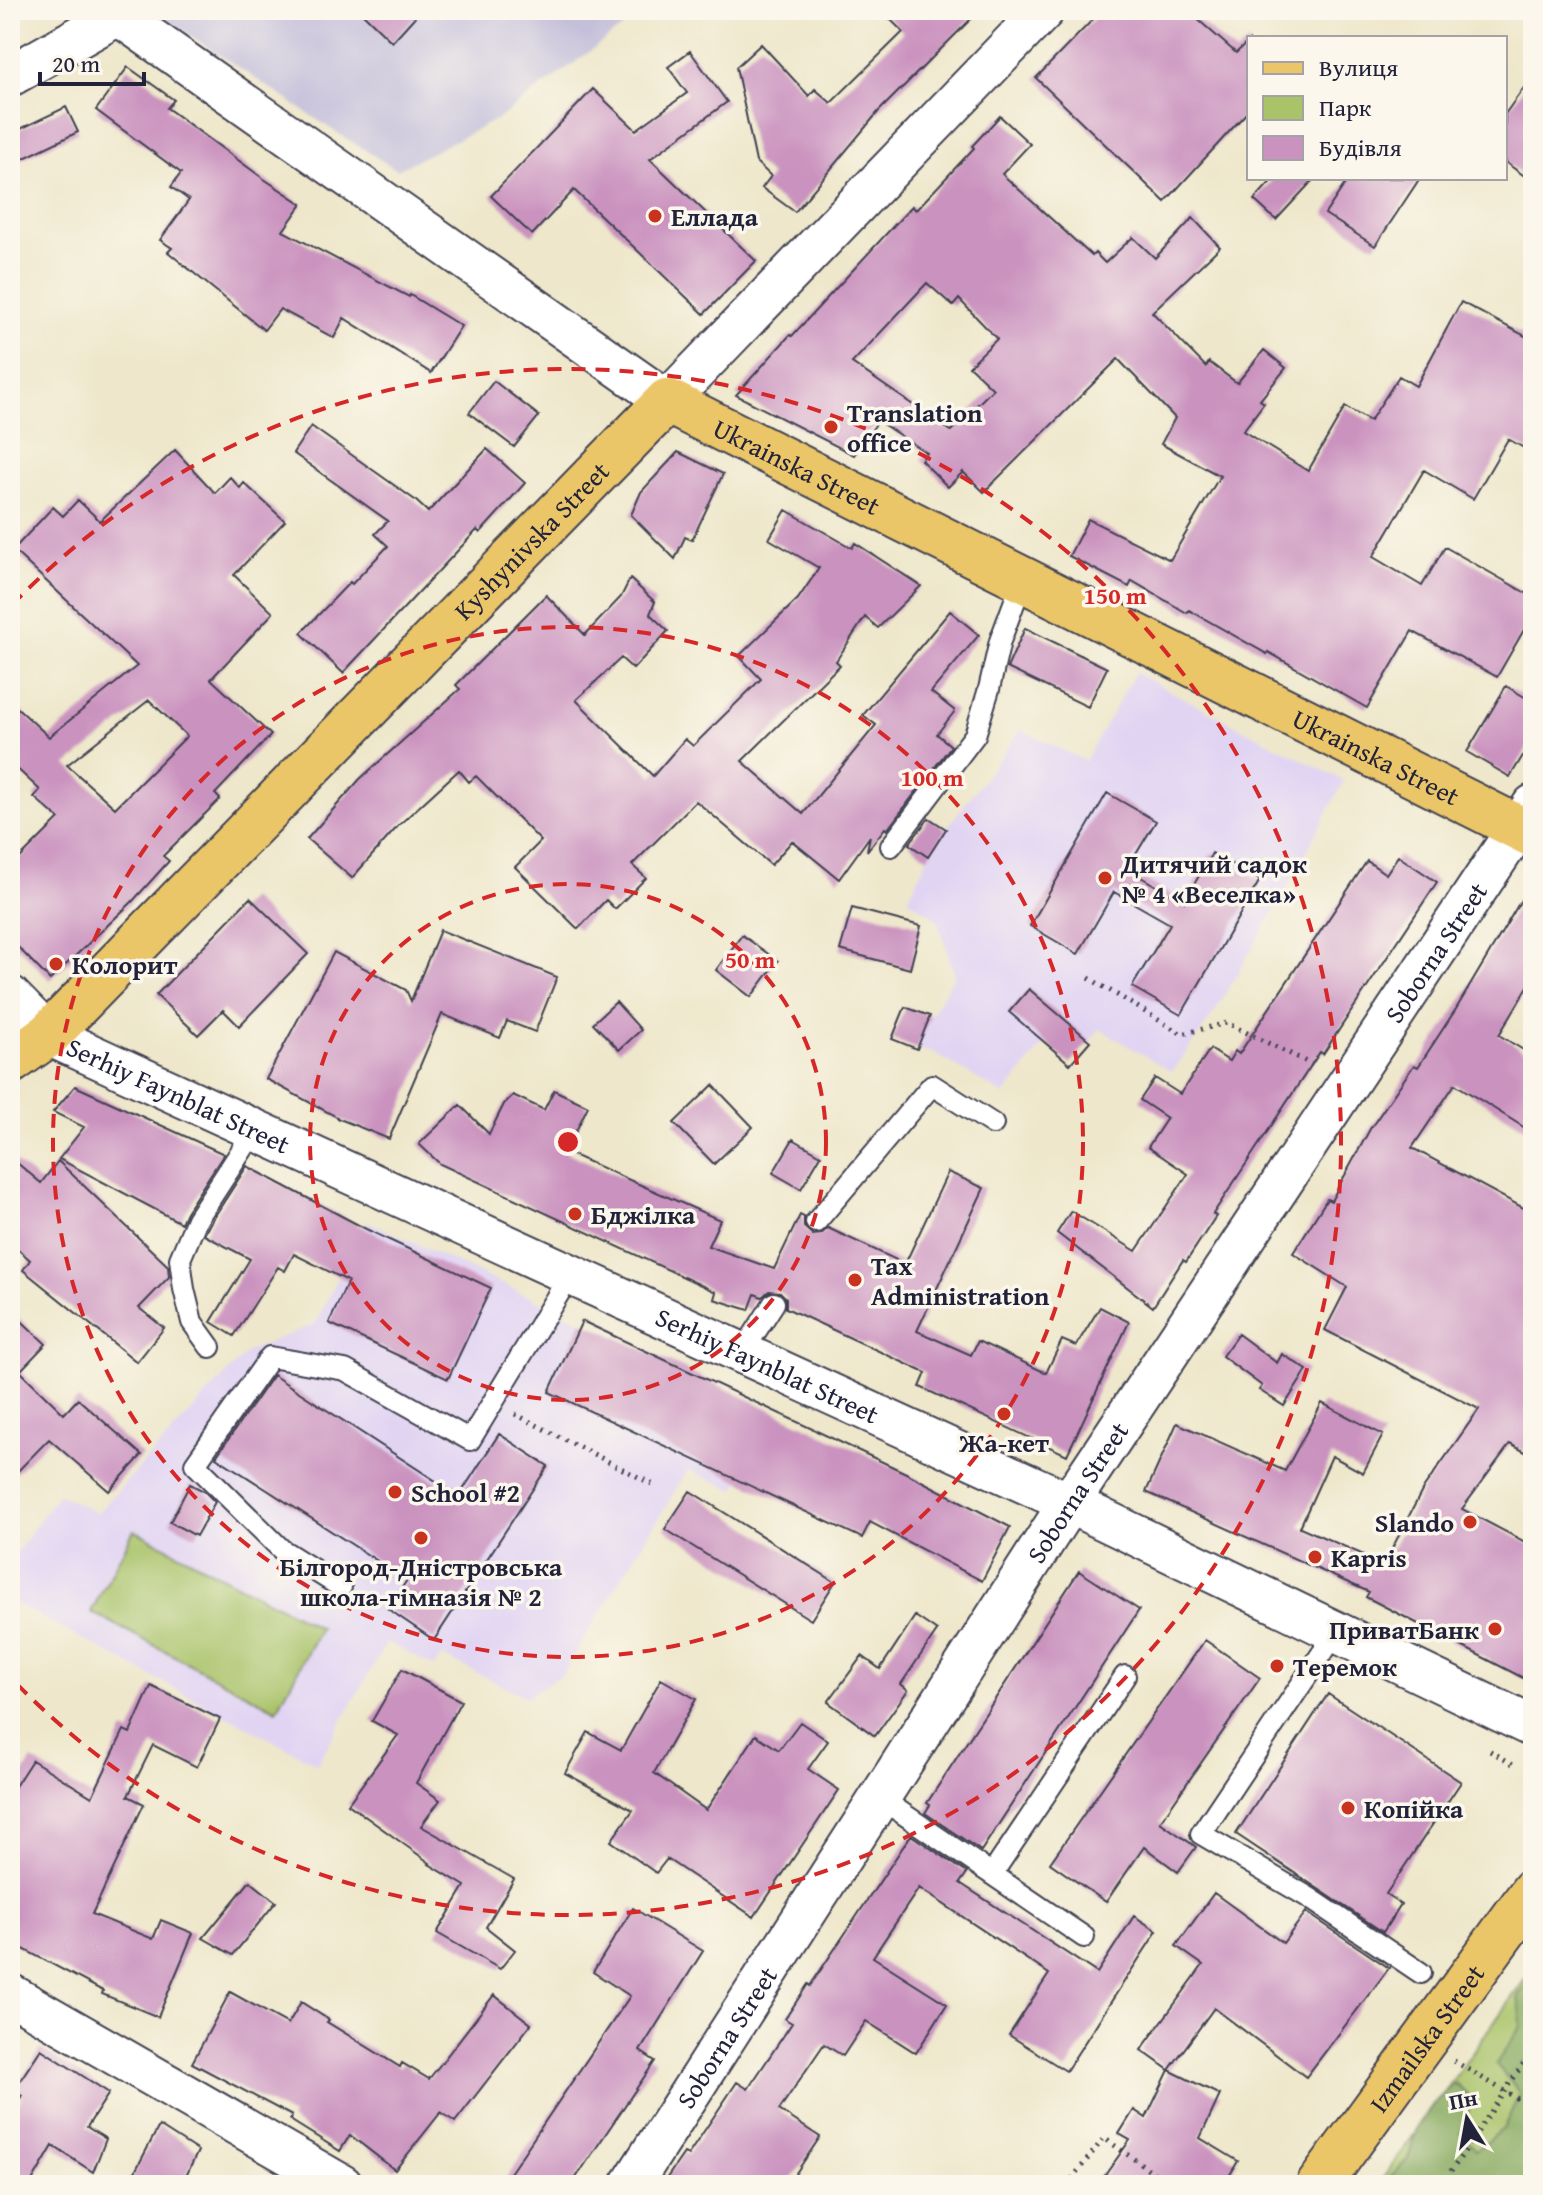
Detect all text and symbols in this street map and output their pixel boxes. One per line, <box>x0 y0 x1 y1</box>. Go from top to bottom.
scale bar <box>40 36 144 86</box>
legend <box>1247 36 1507 180</box>
text: 20 m <box>52 46 100 81</box>
text: Вулиця <box>1319 50 1398 85</box>
text: Парк <box>1319 90 1372 125</box>
text: Будівля <box>1319 130 1402 165</box>
place label: Еллада <box>671 197 759 236</box>
marker: Еллада <box>646 207 664 225</box>
place label: Translation office <box>847 393 983 462</box>
street label: Ukrainska Street <box>707 408 887 524</box>
marker: Translation office <box>822 418 840 436</box>
street label: Kyshynivska Street <box>444 452 618 629</box>
text: 150 m <box>1083 578 1147 613</box>
street label: Ukrainska Street <box>1286 698 1467 815</box>
text: 100 m <box>900 760 964 795</box>
place label: Дитячий садок № 4 «Веселка» <box>1120 844 1307 913</box>
marker: Дитячий садок № 4 «Веселка» <box>1096 869 1114 887</box>
street label: Soborna Street <box>1374 874 1496 1030</box>
text: 50 m <box>725 942 776 977</box>
place label: Колорит <box>72 945 177 984</box>
marker: Колорит <box>47 955 65 973</box>
street label: Serhiy Faynblat Street <box>61 1027 296 1163</box>
centre of rings <box>554 1128 582 1156</box>
place label: Бджілка <box>591 1195 696 1234</box>
marker: Бджілка <box>566 1205 584 1223</box>
place label: Tax Administration <box>871 1246 1050 1315</box>
marker: Tax Administration <box>846 1271 864 1289</box>
street label: Serhiy Faynblat Street <box>650 1297 885 1433</box>
marker: Жа-кет <box>995 1405 1013 1423</box>
street label: Soborna Street <box>1016 1414 1138 1570</box>
place label: Жа-кет <box>958 1423 1049 1462</box>
place label: School #2 <box>411 1473 520 1512</box>
marker: School #2 <box>386 1483 404 1501</box>
place label: Slando <box>1375 1503 1454 1542</box>
marker: Slando <box>1461 1513 1479 1531</box>
marker: Білгород-Дністровська школа-гімназія № 2 <box>412 1529 430 1547</box>
place label: Kapris <box>1331 1538 1407 1577</box>
place label: Білгород-Дністровська школа-гімназія № 2 <box>280 1547 563 1616</box>
marker: Kapris <box>1306 1548 1324 1566</box>
place label: ПриватБанк <box>1329 1610 1479 1649</box>
marker: ПриватБанк <box>1486 1620 1504 1638</box>
place label: Теремок <box>1293 1647 1397 1686</box>
marker: Теремок <box>1268 1657 1286 1675</box>
place label: Копійка <box>1364 1789 1464 1828</box>
marker: Копійка <box>1339 1799 1357 1817</box>
street label: Izmailska Street <box>1359 1956 1493 2120</box>
street label: Soborna Street <box>666 1958 786 2116</box>
north arrow <box>1427 2079 1507 2159</box>
text: Пн <box>1446 2081 1480 2118</box>

